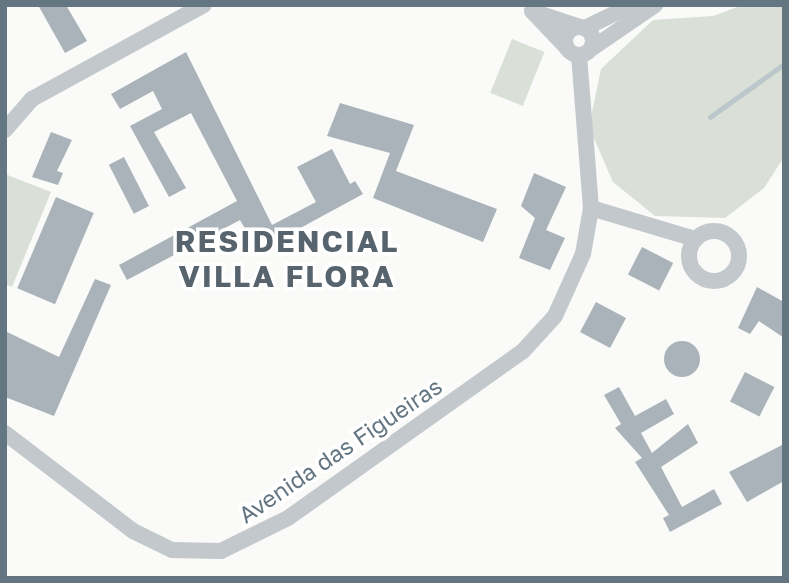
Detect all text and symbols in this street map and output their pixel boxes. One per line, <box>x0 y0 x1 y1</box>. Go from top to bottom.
district label: RESIDENCIAL VILLA FLORA <box>176 223 398 294</box>
street label: Avenida das Figueiras <box>233 372 447 528</box>

